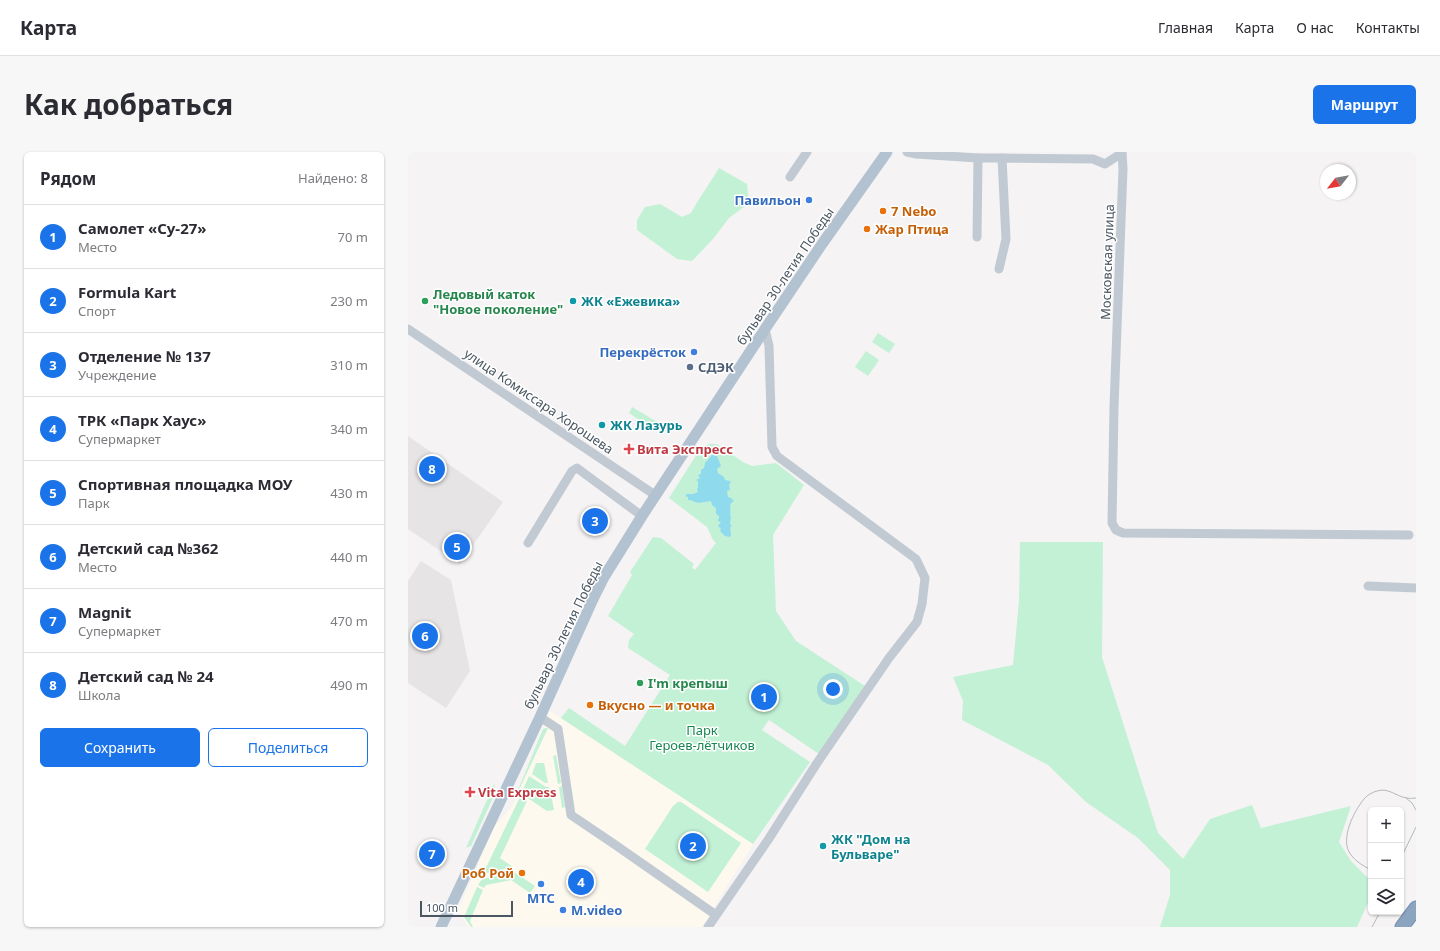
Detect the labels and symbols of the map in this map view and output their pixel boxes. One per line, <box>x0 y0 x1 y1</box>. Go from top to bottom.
north arrow <box>1320 164 1356 200</box>
place label: Павильон <box>734 191 801 209</box>
marker: Павильон <box>804 195 814 205</box>
place label: 7 Nebo <box>891 202 937 220</box>
street label: бульвар 30-летия Победы <box>732 204 838 348</box>
street label: Московская улица <box>1096 204 1118 320</box>
marker: 7 Nebo <box>878 206 888 216</box>
place label: Жар Птица <box>875 220 949 238</box>
marker: Жар Птица <box>862 224 872 234</box>
place label: Ледовый каток "Новое поколение" <box>433 285 563 318</box>
place label: ЖК «Ежевика» <box>581 292 680 310</box>
marker: Ледовый каток "Новое поколение" <box>420 296 430 306</box>
marker: ЖК «Ежевика» <box>568 296 578 306</box>
place label: Перекрёсток <box>599 343 686 361</box>
street label: улица Комиссара Хорошева <box>461 344 617 458</box>
marker: Перекрёсток <box>689 347 699 357</box>
place label: СДЭК <box>698 358 734 376</box>
marker: СДЭК <box>685 362 695 372</box>
place label: ЖК Лазурь <box>610 416 683 434</box>
marker: ЖК Лазурь <box>597 420 607 430</box>
place label: Вита Экспресс <box>637 440 733 458</box>
marker: Вита Экспресс <box>624 444 634 454</box>
pin: 8 <box>419 454 445 484</box>
pin: 3 <box>582 506 608 536</box>
pin: 5 <box>444 532 470 562</box>
street label: бульвар 30-летия Победы <box>519 558 607 712</box>
pin: 6 <box>412 621 438 651</box>
place label: I'm крепыш <box>648 674 728 692</box>
marker: I'm крепыш <box>635 678 645 688</box>
your location <box>823 679 843 699</box>
pin: 1 <box>751 682 777 712</box>
place label: Вкусно — и точка <box>598 696 715 714</box>
marker: Вкусно — и точка <box>585 700 595 710</box>
park label: Парк Героев-лётчиков <box>649 721 755 754</box>
place label: Vita Express <box>478 783 557 801</box>
marker: Vita Express <box>465 787 475 797</box>
place label: ЖК "Дом на Бульваре" <box>831 830 911 863</box>
pin: 2 <box>680 831 706 861</box>
pin: 7 <box>419 839 445 869</box>
marker: ЖК "Дом на Бульваре" <box>818 841 828 851</box>
place label: Роб Рой <box>462 864 514 882</box>
pin: 4 <box>568 867 594 897</box>
marker: Роб Рой <box>517 868 527 878</box>
marker: МТС <box>536 879 546 889</box>
place label: МТС <box>527 889 555 907</box>
scale bar <box>420 899 513 918</box>
place label: M.video <box>571 901 622 919</box>
marker: M.video <box>558 905 568 915</box>

